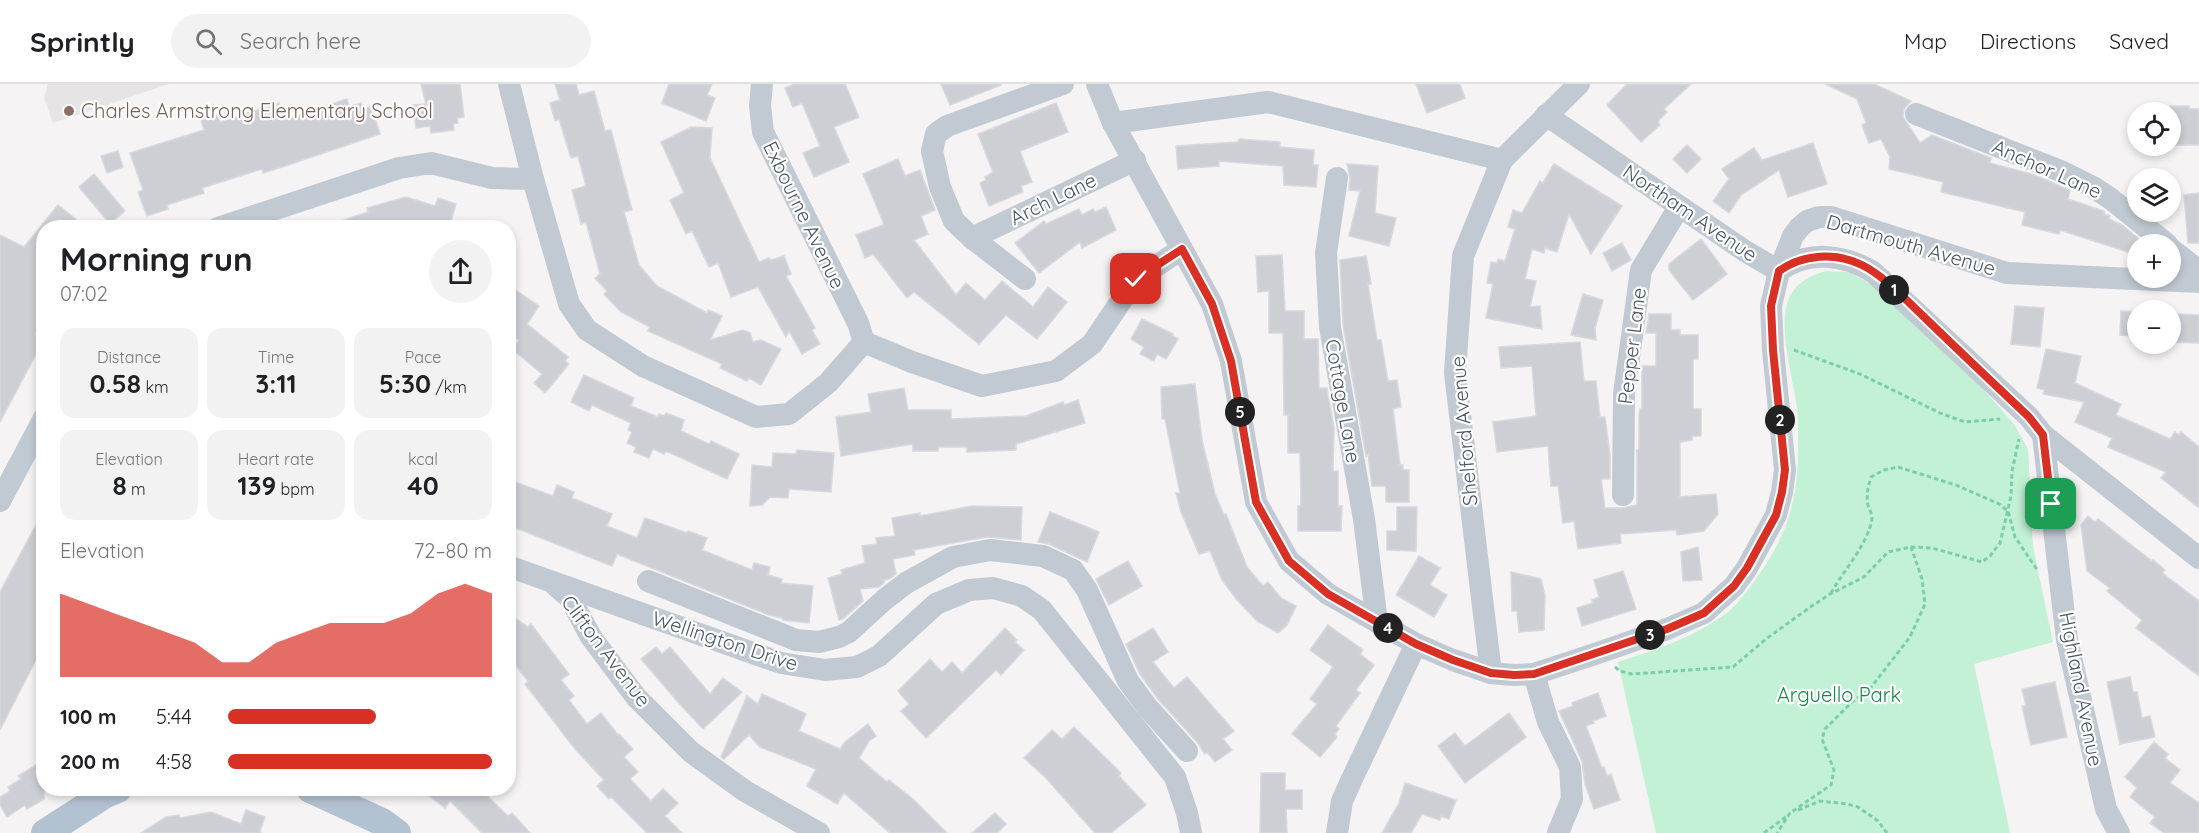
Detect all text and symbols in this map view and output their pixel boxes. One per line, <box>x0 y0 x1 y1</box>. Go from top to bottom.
search box <box>171 14 591 68</box>
text: Sprintly <box>30 24 135 59</box>
icon: search <box>192 25 225 58</box>
text: Search here <box>240 27 361 55</box>
text: Map <box>1904 28 1947 54</box>
text: Directions <box>1980 28 2076 54</box>
text: Saved <box>2109 28 2169 54</box>
place label: Charles Armstrong Elementary School <box>81 98 433 123</box>
map controls <box>2127 102 2181 354</box>
button: locate <box>2127 102 2181 156</box>
marker: Charles Armstrong Elementary School <box>62 104 76 118</box>
street label: Anchor Lane <box>1989 133 2106 204</box>
street label: Exbourne Avenue <box>758 137 851 293</box>
street label: Northam Avenue <box>1618 158 1762 267</box>
street label: Arch Lane <box>1006 167 1100 230</box>
button: layers <box>2127 168 2181 222</box>
street label: Dartmouth Avenue <box>1824 208 1999 281</box>
button: + <box>2127 234 2181 288</box>
text: Morning run <box>60 238 253 279</box>
button: share <box>429 240 492 303</box>
pin <box>1110 253 1161 304</box>
icon: check <box>1119 262 1152 295</box>
pin: 1 <box>1879 275 1909 305</box>
text: 1 <box>1891 280 1897 300</box>
text: 07:02 <box>60 281 108 306</box>
street label: Pepper Lane <box>1612 286 1651 406</box>
button: − <box>2127 300 2181 354</box>
street label: Cottage Lane <box>1320 337 1367 465</box>
text: Distance <box>97 347 161 367</box>
text: Time <box>258 347 294 367</box>
text: Pace <box>405 347 441 367</box>
street label: Shelford Avenue <box>1445 355 1483 507</box>
text: 0.58 <box>89 367 141 400</box>
text: 3:11 <box>255 367 297 400</box>
text: 5:30 <box>379 367 431 400</box>
text: km <box>141 377 169 397</box>
text: /km <box>431 377 467 397</box>
pin: 5 <box>1225 397 1255 427</box>
text: 5 <box>1235 402 1245 422</box>
pin: 2 <box>1765 405 1795 435</box>
text: 2 <box>1775 410 1785 430</box>
text: Elevation <box>95 449 163 469</box>
text: Heart rate <box>238 449 314 469</box>
text: kcal <box>408 449 438 469</box>
text: 8 <box>112 469 127 502</box>
text: 139 <box>237 469 276 502</box>
text: 40 <box>407 469 439 502</box>
pin <box>2025 478 2076 529</box>
text: m <box>127 479 146 499</box>
text: bpm <box>276 479 315 499</box>
icon: arrive <box>2034 487 2067 520</box>
text: Elevation <box>60 538 144 563</box>
text: 72–80 m <box>414 538 492 563</box>
street label: Clifton Avenue <box>556 590 657 711</box>
street label: Wellington Drive <box>649 605 801 676</box>
street label: Highland Avenue <box>2054 610 2109 768</box>
pin: 4 <box>1373 613 1403 643</box>
text: 4 <box>1383 618 1393 638</box>
pin: 3 <box>1635 620 1665 650</box>
text: 3 <box>1646 625 1654 645</box>
park label: Arguello Park <box>1777 682 1901 707</box>
text: 100 m <box>60 704 116 729</box>
text: 5:44 <box>156 704 192 729</box>
text: 200 m <box>60 749 120 774</box>
text: 4:58 <box>156 749 192 774</box>

